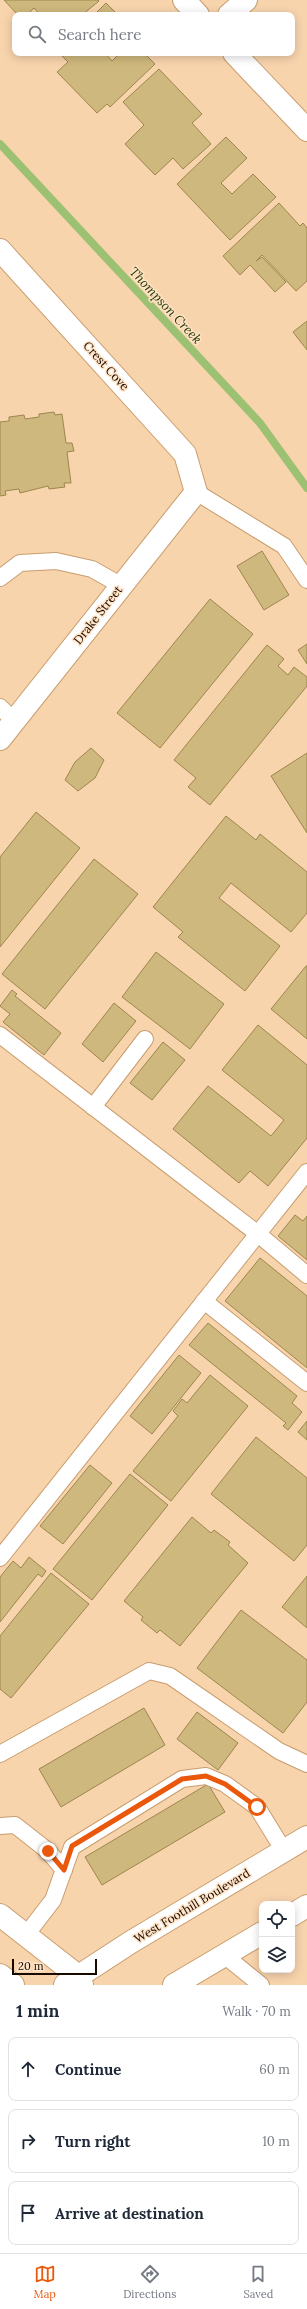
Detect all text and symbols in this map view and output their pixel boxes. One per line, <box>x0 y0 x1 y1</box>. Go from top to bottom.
search box <box>12 12 295 56</box>
icon: search <box>26 23 48 45</box>
text: Search here <box>58 25 141 44</box>
water label: Thompson Creek <box>126 263 206 347</box>
street label: Crest Cove <box>80 338 133 394</box>
street label: Drake Street <box>70 582 125 647</box>
route start <box>248 1798 266 1816</box>
route end <box>39 1842 57 1860</box>
street label: West Foothill Boulevard <box>131 1865 252 1946</box>
map controls <box>259 1901 295 1973</box>
button: locate <box>259 1901 295 1937</box>
button: layers <box>259 1937 295 1973</box>
scale bar <box>12 1957 97 1976</box>
text: 20 m <box>18 1959 43 1973</box>
text: 1 min <box>16 2000 59 2022</box>
text: Walk · 70 m <box>222 2003 291 2020</box>
icon: ahead <box>17 2058 39 2080</box>
text: Continue <box>55 2060 121 2079</box>
text: 60 m <box>259 2061 290 2078</box>
icon: right <box>17 2130 39 2152</box>
text: Turn right <box>55 2132 131 2151</box>
text: 10 m <box>262 2133 290 2150</box>
icon: arrive <box>17 2202 39 2224</box>
text: Arrive at destination <box>55 2204 204 2223</box>
tab: Map <box>34 2263 56 2301</box>
tab: Directions <box>123 2263 176 2301</box>
tab: Saved <box>244 2263 273 2301</box>

